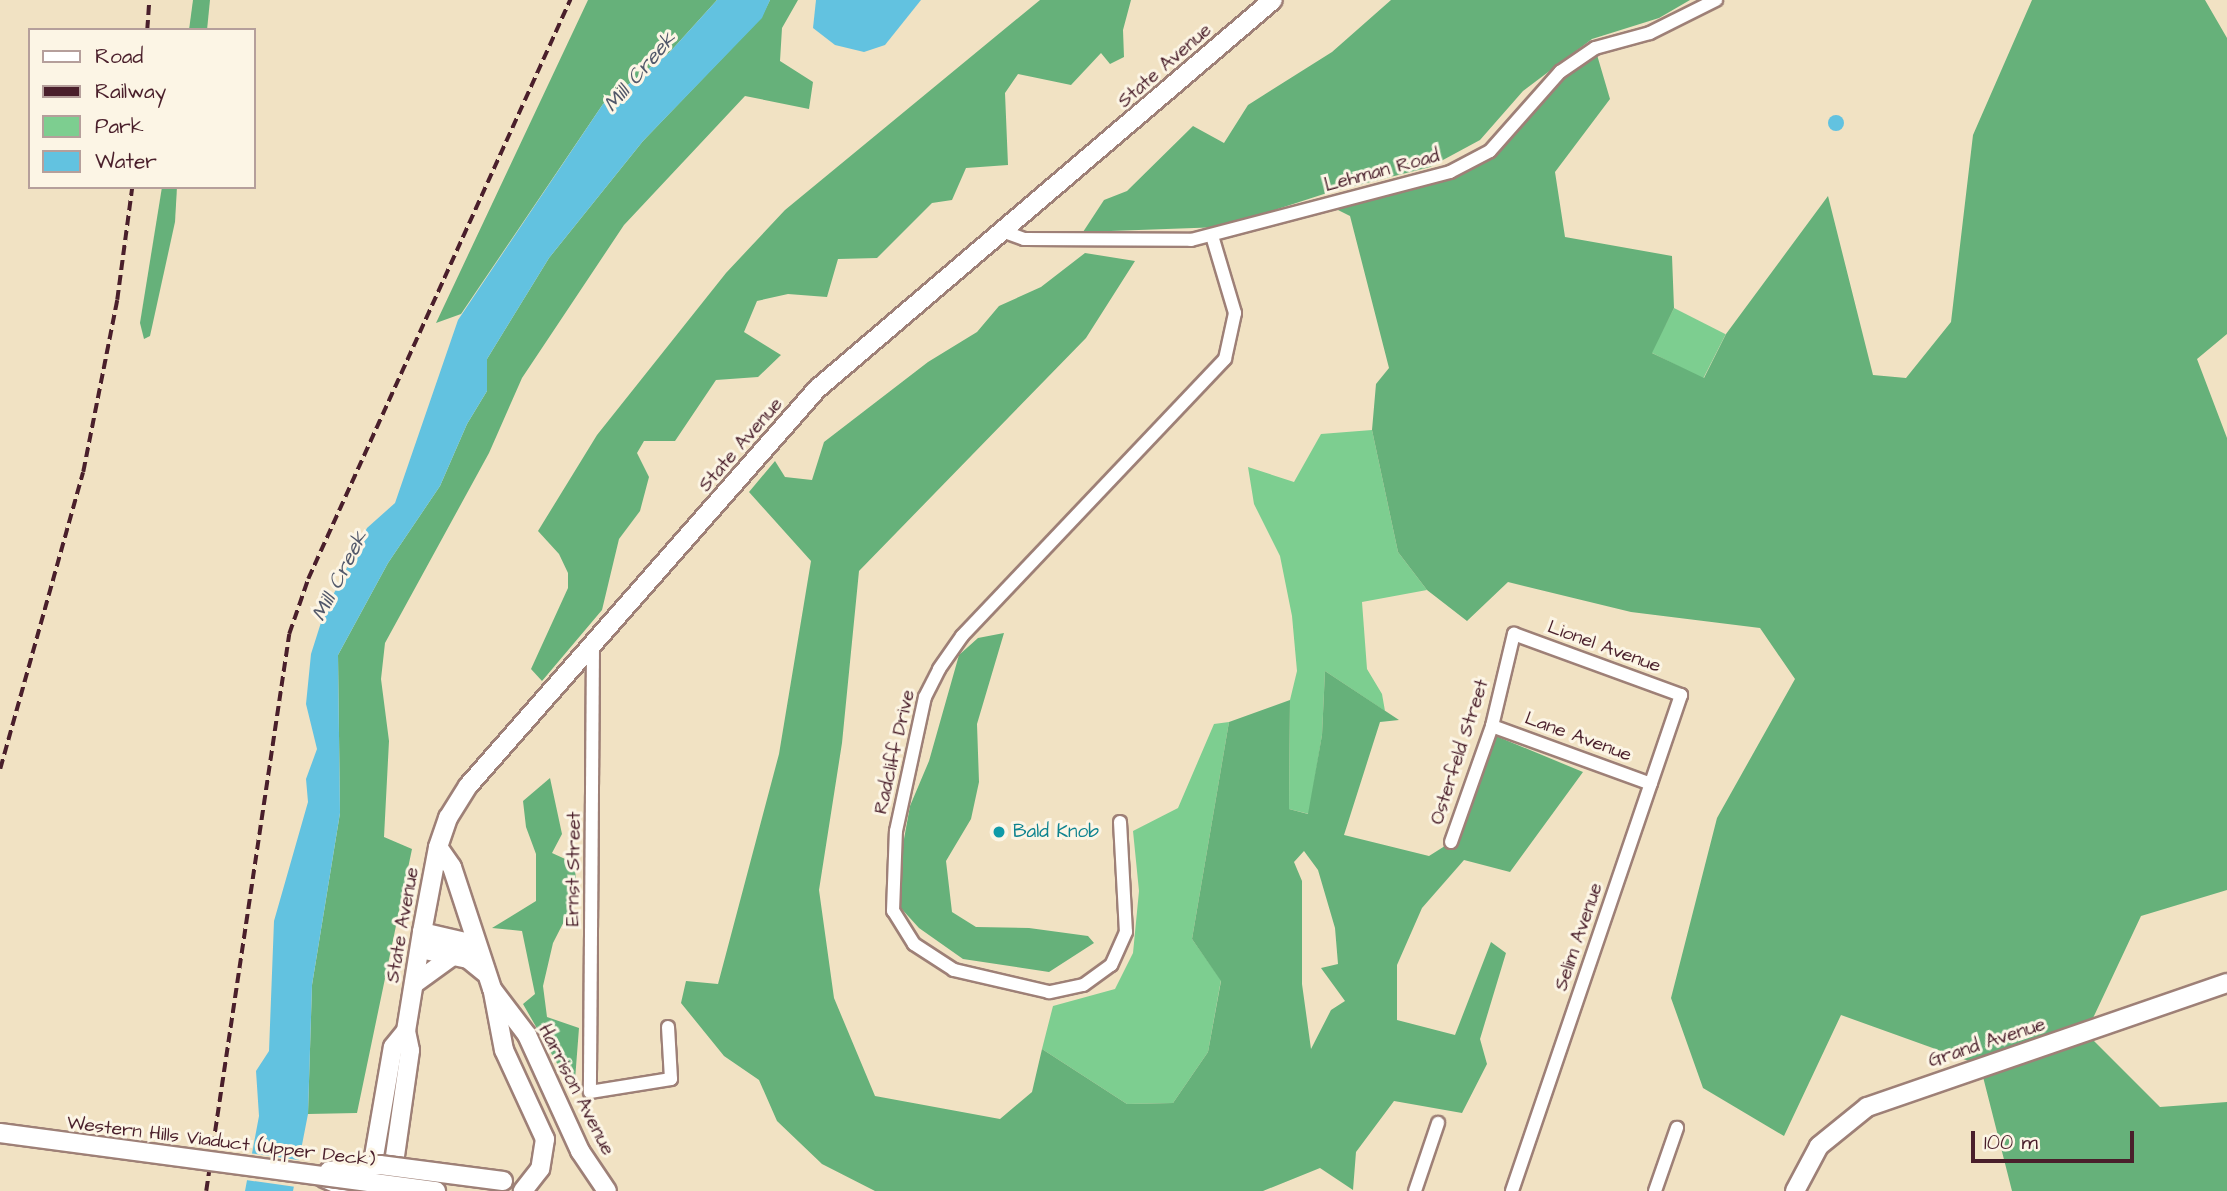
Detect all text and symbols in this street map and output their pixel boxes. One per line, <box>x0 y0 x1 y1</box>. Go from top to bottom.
street label: State Avenue <box>1113 19 1217 113</box>
water label: Mill Creek <box>598 27 682 117</box>
legend <box>28 28 256 189</box>
text: Road <box>95 42 143 71</box>
text: Railway <box>95 77 166 106</box>
text: Park <box>95 112 144 141</box>
street label: Lehman Road <box>1322 145 1442 197</box>
text: Water <box>95 147 157 176</box>
street label: State Avenue <box>694 393 788 497</box>
water label: Mill Creek <box>307 527 373 625</box>
street label: Lionel Avenue <box>1544 616 1664 678</box>
street label: Osterfeld Street <box>1426 677 1494 827</box>
street label: Radcliff Drive <box>870 688 920 816</box>
street label: Lane Avenue <box>1522 707 1634 767</box>
street label: Ernst Street <box>562 811 586 927</box>
place label: Bald Knob <box>1013 821 1099 843</box>
marker: Bald Knob <box>991 824 1007 840</box>
street label: State Avenue <box>382 865 424 985</box>
street label: Selim Avenue <box>1550 880 1608 994</box>
street label: Grand Avenue <box>1926 1013 2048 1073</box>
street label: Harrison Avenue <box>533 1021 619 1159</box>
street label: Western Hills Viaduct (Upper Deck) <box>65 1112 377 1172</box>
scale bar <box>1975 1118 2138 1162</box>
text: 100 m <box>1984 1128 2038 1157</box>

